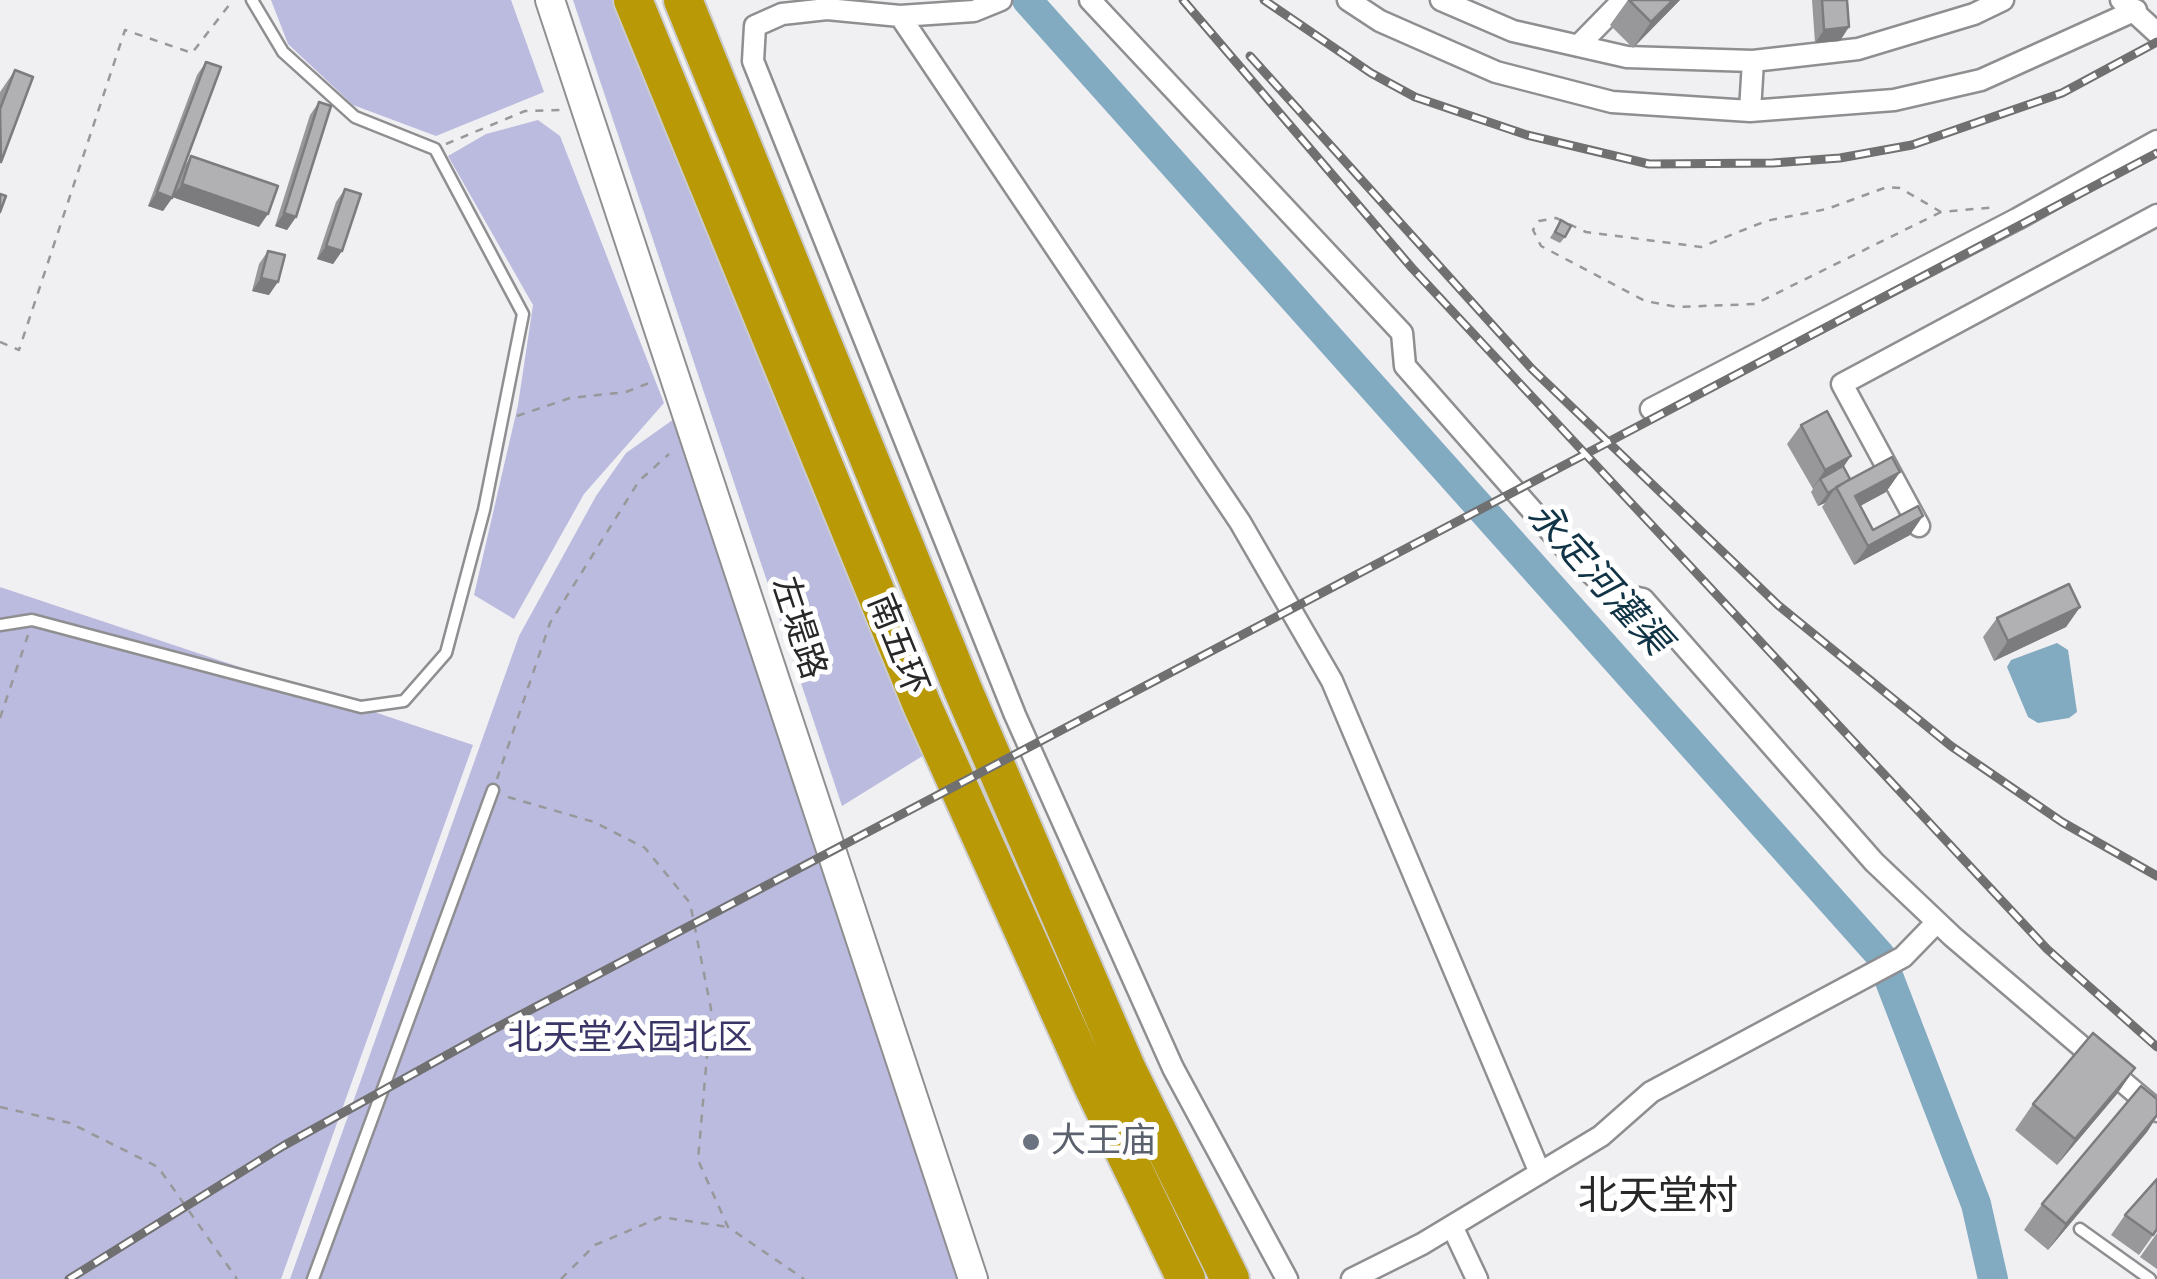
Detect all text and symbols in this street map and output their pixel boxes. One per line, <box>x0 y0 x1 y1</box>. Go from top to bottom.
water label: 永定河灌渠 <box>1517 493 1679 665</box>
street label: 左堤路 <box>762 572 834 684</box>
street label: 南五环 <box>858 588 936 702</box>
park label: 北天堂公园北区 <box>508 1018 752 1060</box>
place label: 大王庙 <box>1051 1121 1156 1163</box>
marker: 大王庙 <box>1020 1131 1042 1153</box>
district label: 北天堂村 <box>1578 1174 1738 1222</box>

